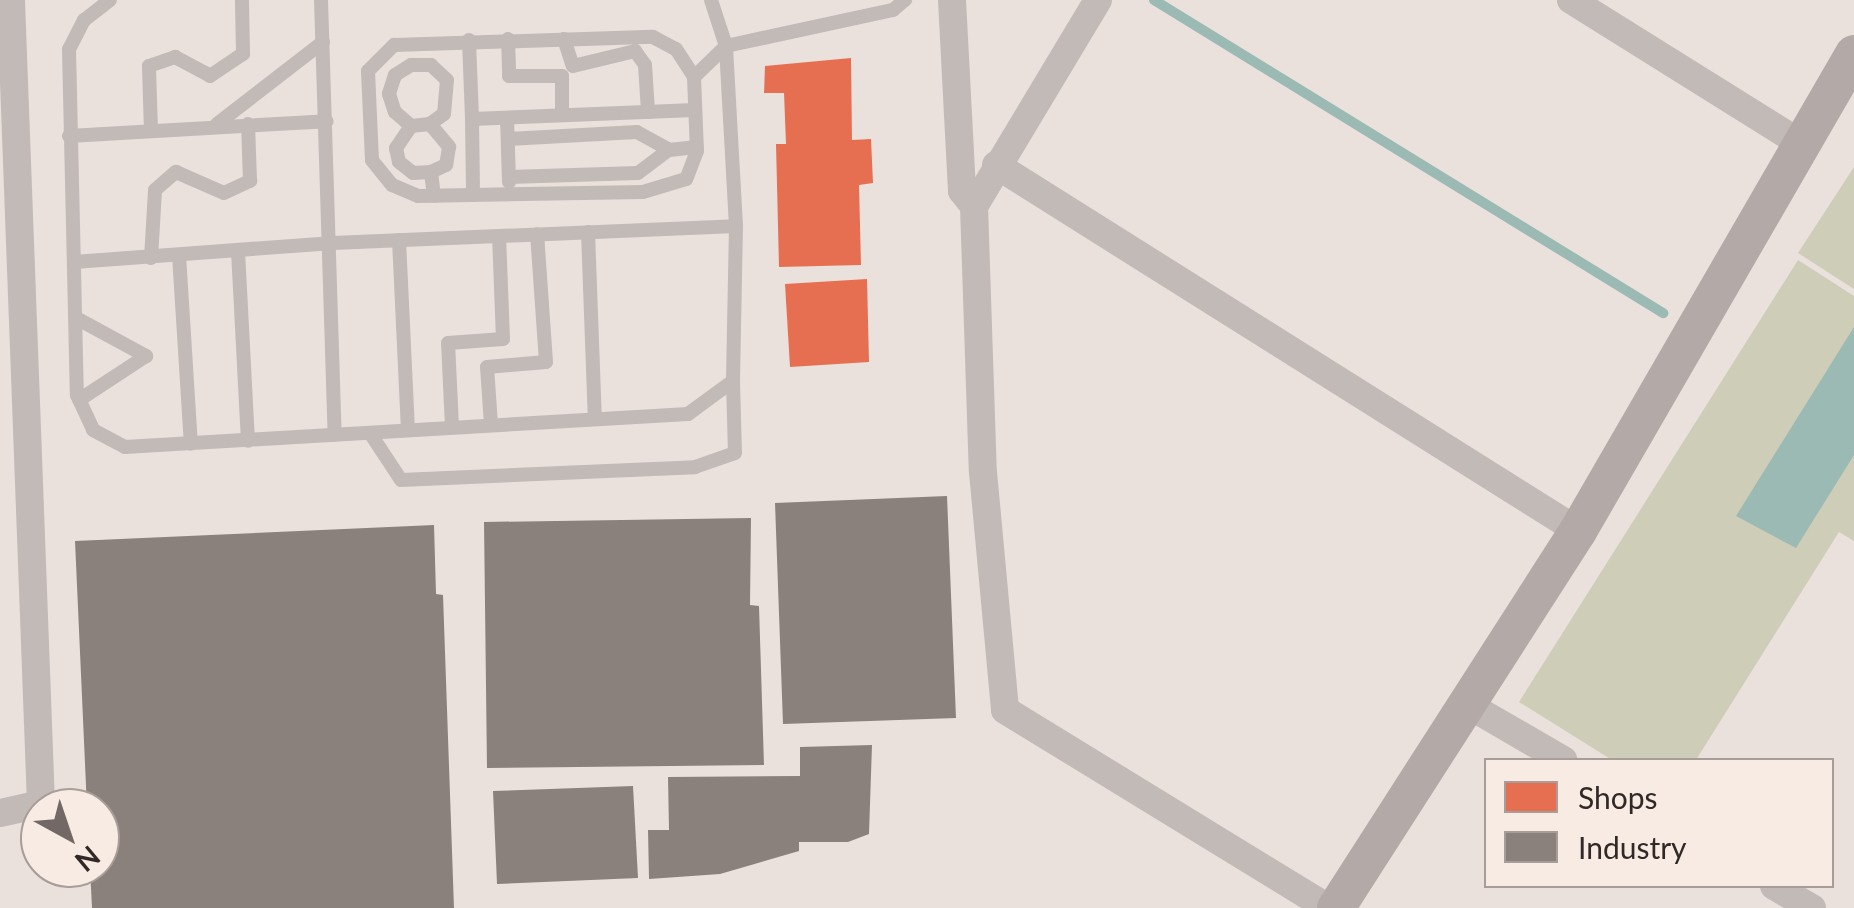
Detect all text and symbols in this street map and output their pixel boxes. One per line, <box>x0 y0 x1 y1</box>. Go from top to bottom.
legend <box>1484 758 1834 888</box>
text: Shops <box>1578 779 1658 815</box>
north arrow <box>20 788 120 888</box>
text: Industry <box>1578 829 1687 865</box>
text: N <box>69 839 107 879</box>

